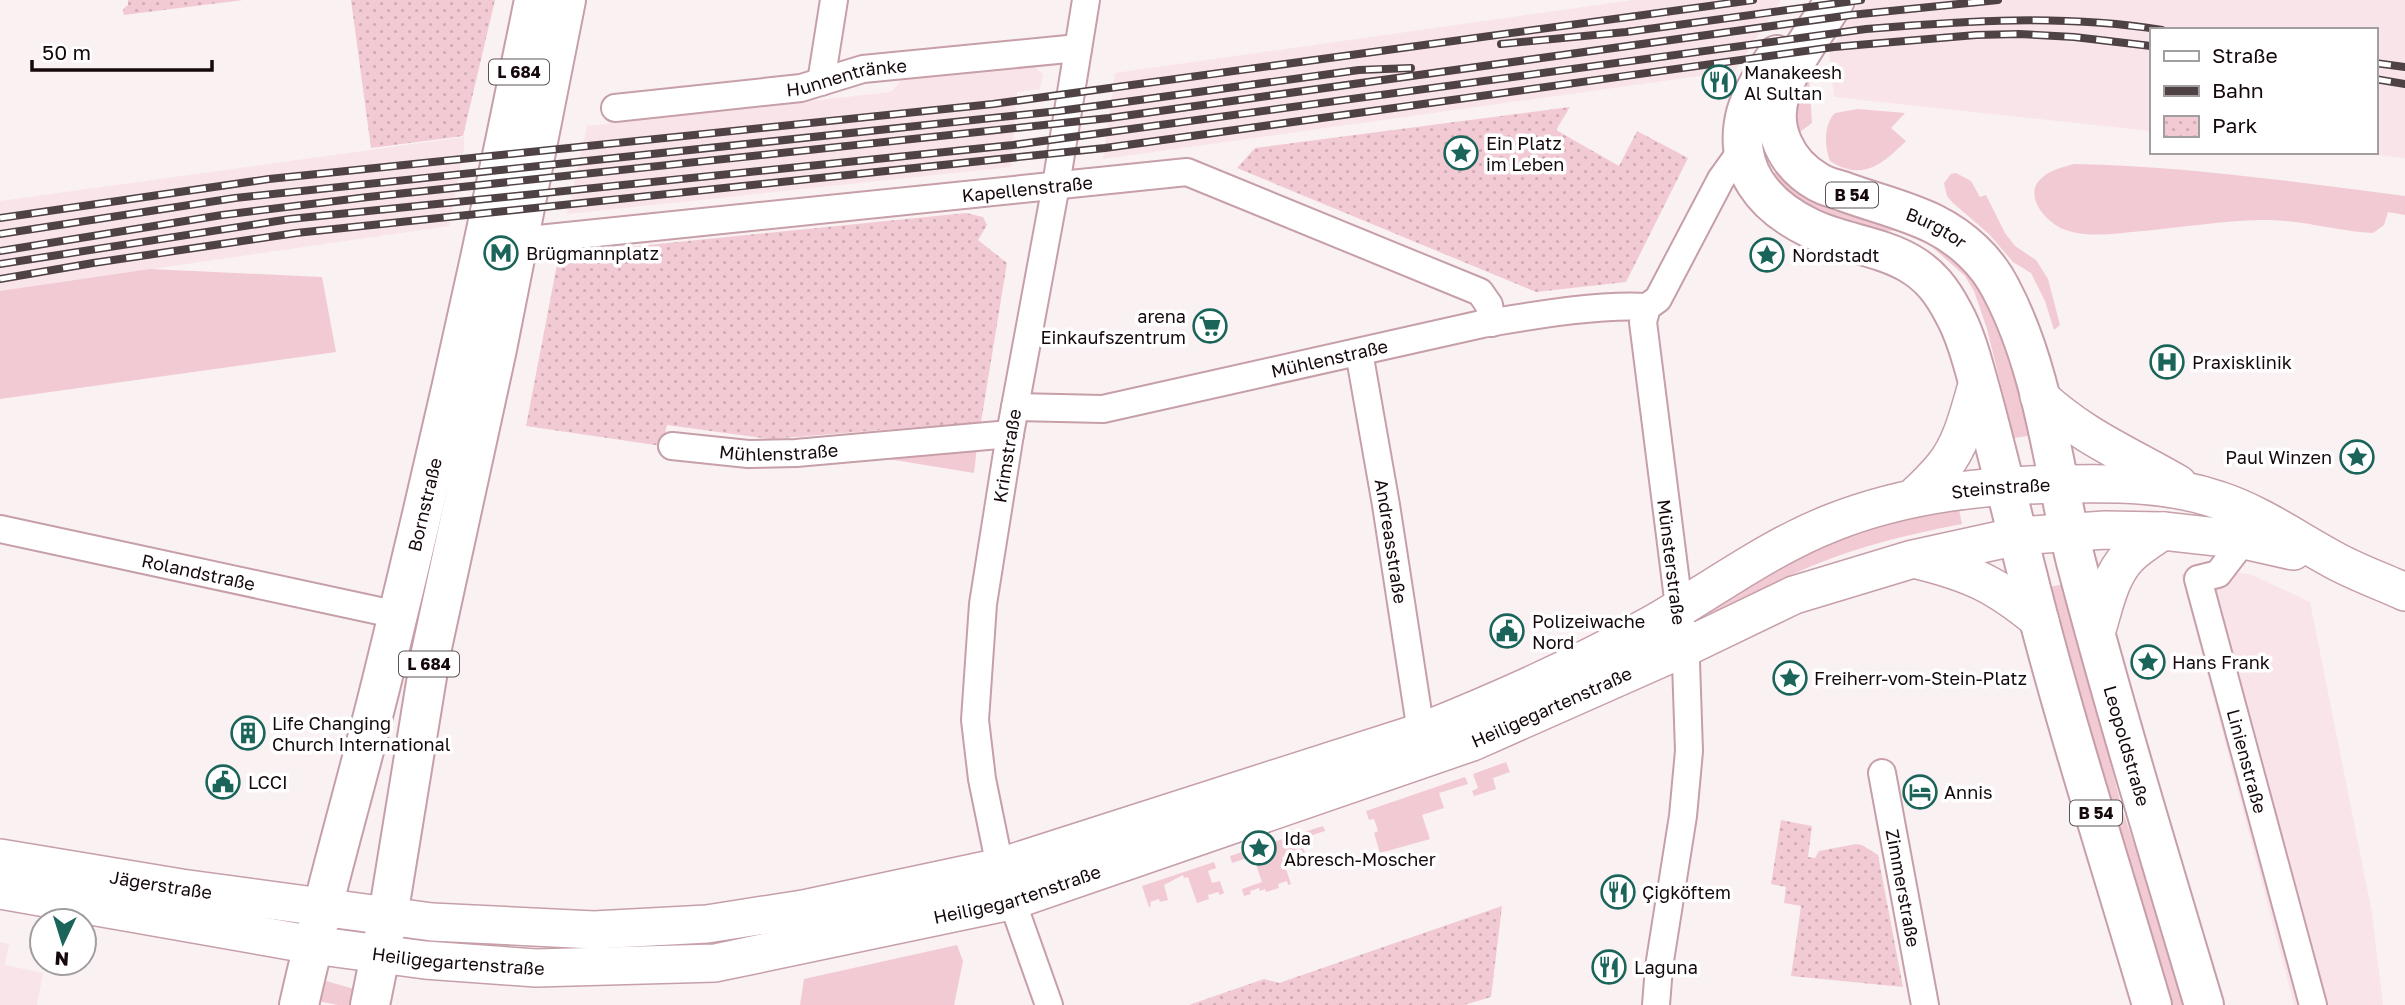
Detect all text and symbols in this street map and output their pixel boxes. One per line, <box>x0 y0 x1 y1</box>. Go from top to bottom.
scale bar <box>32 28 212 72</box>
legend <box>2150 28 2377 154</box>
text: 50 m <box>42 39 91 65</box>
text: Straße <box>2212 42 2278 68</box>
street label: Hunnentränke <box>785 54 908 101</box>
road number: L 684 <box>489 60 549 85</box>
place label: Manakeesh Al Sultan <box>1744 61 1842 104</box>
restaurant icon: Manakeesh Al Sultan <box>1700 63 1738 101</box>
text: Bahn <box>2212 77 2264 103</box>
text: Park <box>2212 112 2258 138</box>
place label: Ein Platz im Leben <box>1486 132 1564 175</box>
place icon: Ein Platz im Leben <box>1442 134 1480 172</box>
street label: Kapellenstraße <box>961 171 1094 206</box>
road number: B 54 <box>1826 182 1878 208</box>
street label: Burgtor <box>1903 202 1972 253</box>
metro station icon: Brügmannplatz <box>482 234 520 272</box>
place icon: Nordstadt <box>1748 236 1786 274</box>
place label: Brügmannplatz <box>526 242 659 264</box>
place label: Nordstadt <box>1792 244 1880 266</box>
place label: arena Einkaufszentrum <box>1040 305 1186 348</box>
supermarket icon: arena Einkaufszentrum <box>1191 307 1229 345</box>
street label: Mühlenstraße <box>1269 334 1390 382</box>
hospital icon: Praxisklinik <box>2148 343 2186 381</box>
place label: Praxisklinik <box>2192 351 2292 373</box>
street label: Krimstraße <box>988 407 1025 504</box>
street label: Mühlenstraße <box>718 438 839 465</box>
place icon: Paul Winzen <box>2338 438 2376 476</box>
place label: Paul Winzen <box>2225 446 2332 468</box>
street label: Bornstraße <box>403 455 446 554</box>
street label: Steinstraße <box>1950 473 2051 503</box>
street label: Andreasstraße <box>1371 477 1412 605</box>
street label: Münsterstraße <box>1653 498 1691 626</box>
street label: Rolandstraße <box>140 549 257 595</box>
place label: Polizeiwache Nord <box>1532 610 1645 653</box>
public building icon: Polizeiwache Nord <box>1488 612 1526 650</box>
place icon: Hans Frank <box>2129 643 2167 681</box>
place label: Hans Frank <box>2172 651 2270 673</box>
road number: L 684 <box>399 652 459 677</box>
place icon: Freiherr-vom-Stein-Platz <box>1771 659 1809 697</box>
street label: Heiligegartenstraße <box>1468 662 1635 752</box>
place label: Freiherr-vom-Stein-Platz <box>1814 667 2027 689</box>
street label: Leopoldstraße <box>2099 683 2155 809</box>
street label: Linienstraße <box>2223 706 2272 816</box>
place label: Life Changing Church International <box>272 712 451 755</box>
building icon: Life Changing Church International <box>229 714 267 752</box>
public building icon: LCCI <box>204 763 242 801</box>
place label: LCCI <box>248 771 288 793</box>
hotel icon: Annis <box>1901 773 1939 811</box>
place label: Annis <box>1944 781 1993 803</box>
road number: B 54 <box>2070 800 2122 826</box>
place label: Ida Abresch-Moscher <box>1284 827 1436 870</box>
street label: Zimmerstraße <box>1882 827 1925 949</box>
place icon: Ida Abresch-Moscher <box>1240 829 1278 867</box>
street label: Heiligegartenstraße <box>931 860 1103 928</box>
street label: Jägerstraße <box>108 865 213 903</box>
restaurant icon: Çiğköftem <box>1599 873 1637 911</box>
place label: Çiğköftem <box>1642 881 1731 903</box>
north arrow <box>28 907 98 977</box>
street label: Heiligegartenstraße <box>371 942 545 979</box>
text: N <box>54 947 70 971</box>
restaurant icon: Laguna <box>1590 948 1628 986</box>
place label: Laguna <box>1634 956 1698 978</box>

